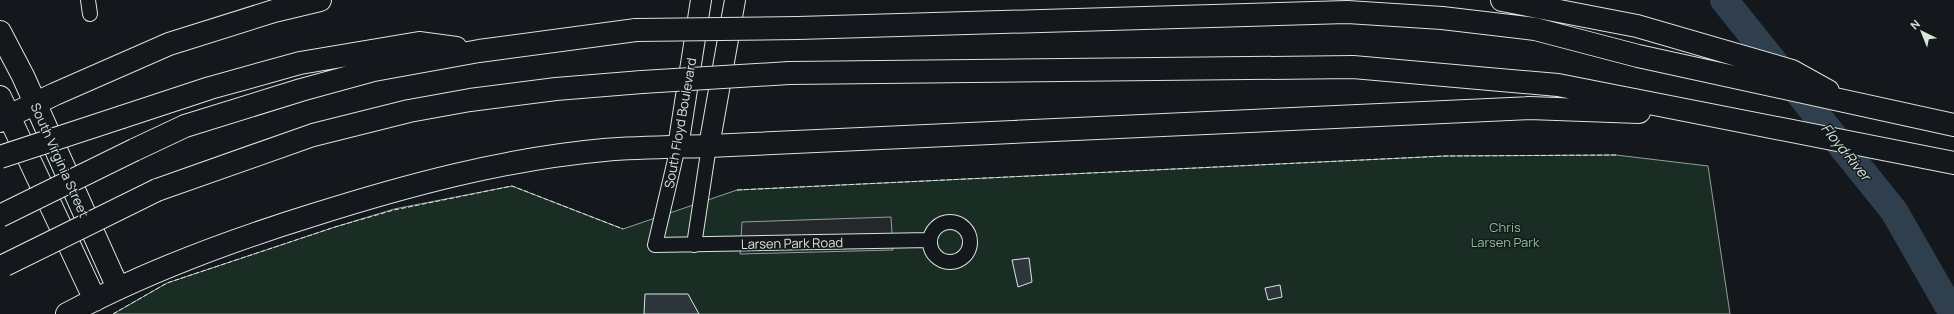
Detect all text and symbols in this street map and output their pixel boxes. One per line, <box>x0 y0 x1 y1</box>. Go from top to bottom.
north arrow <box>1902 12 1942 52</box>
text: N <box>1907 16 1923 33</box>
street label: South Floyd Boulevard <box>660 56 700 190</box>
street label: South Virginia Street <box>27 100 93 220</box>
water label: Floyd River <box>1817 119 1877 186</box>
park label: Chris Larsen Park <box>1471 218 1540 251</box>
street label: Larsen Park Road <box>741 233 843 253</box>

